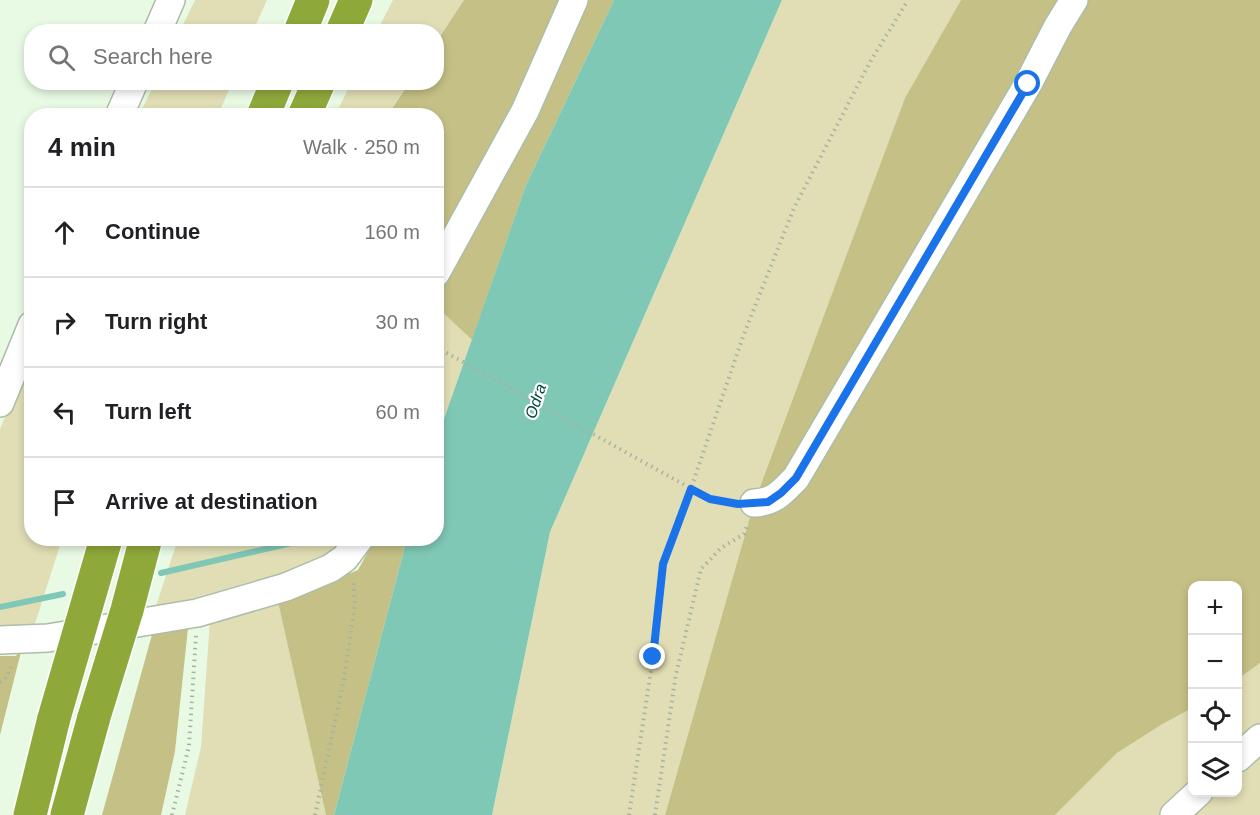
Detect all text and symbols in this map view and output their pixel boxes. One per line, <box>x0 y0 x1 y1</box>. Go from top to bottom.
search box <box>24 24 444 90</box>
icon: search <box>45 41 78 74</box>
text: Search here <box>93 44 213 69</box>
route start <box>1014 70 1040 96</box>
text: 4 min <box>48 132 116 162</box>
text: Walk · 250 m <box>303 136 420 158</box>
icon: ahead <box>48 216 81 249</box>
text: Continue <box>105 219 200 244</box>
text: 160 m <box>364 221 420 243</box>
icon: right <box>48 306 81 339</box>
text: Turn right <box>105 309 207 334</box>
text: 30 m <box>376 311 420 333</box>
water label: Odra <box>522 381 549 421</box>
icon: left <box>48 396 81 429</box>
text: Turn left <box>105 399 191 424</box>
text: 60 m <box>376 401 420 423</box>
icon: arrive <box>48 486 81 519</box>
text: Arrive at destination <box>105 489 318 514</box>
map controls <box>1188 581 1242 797</box>
button: + <box>1188 581 1242 635</box>
button: − <box>1188 635 1242 689</box>
route end <box>639 643 665 669</box>
button: locate <box>1188 689 1242 743</box>
button: layers <box>1188 743 1242 797</box>

